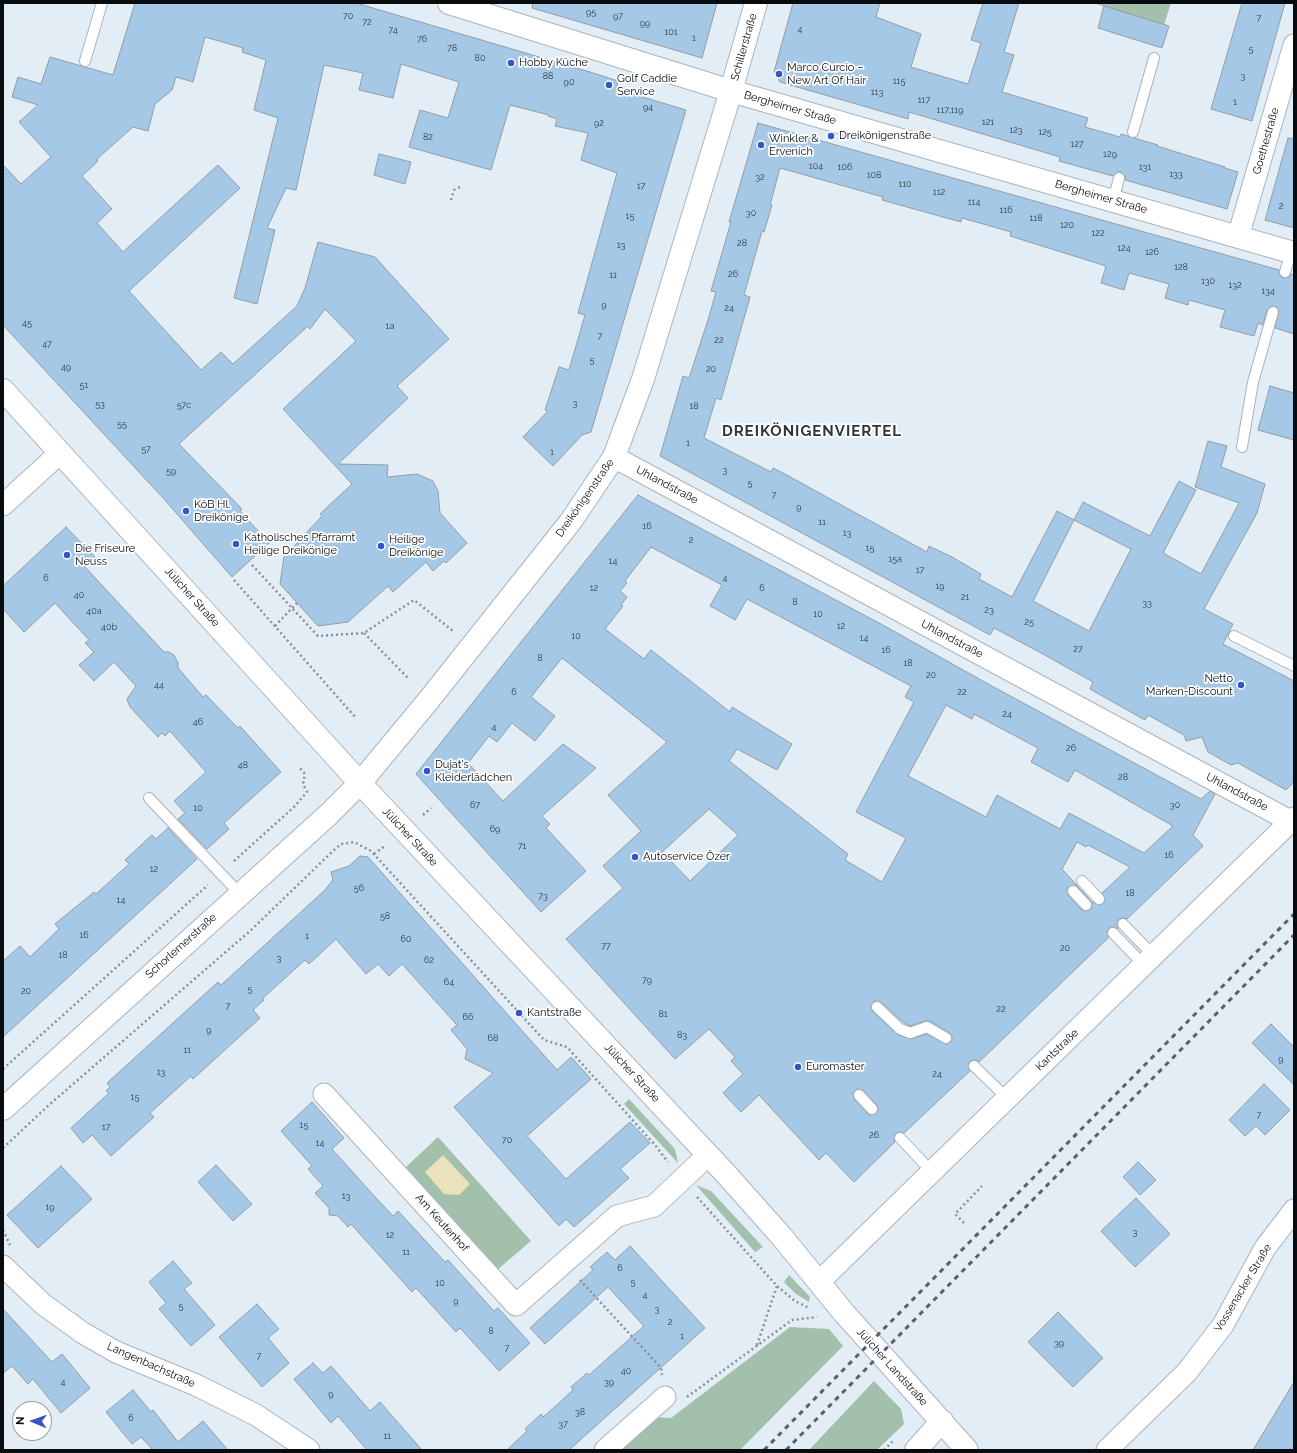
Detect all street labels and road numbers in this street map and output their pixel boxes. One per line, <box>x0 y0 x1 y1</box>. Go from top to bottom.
street label: Schillerstraße <box>728 12 760 82</box>
street label: Bergheimer Straße <box>742 89 838 127</box>
street label: Goethestraße <box>1250 106 1282 176</box>
street label: Bergheimer Straße <box>1053 178 1149 216</box>
street label: Dreikönigenstraße <box>553 456 617 540</box>
street label: Uhlandstraße <box>634 463 700 507</box>
street label: Jülicher Straße <box>162 565 222 629</box>
street label: Uhlandstraße <box>919 617 985 661</box>
street label: Uhlandstraße <box>1204 770 1270 814</box>
street label: Jülicher Straße <box>379 805 441 869</box>
street label: Schorlemerstraße <box>143 911 219 981</box>
street label: Kantstraße <box>1033 1026 1081 1074</box>
street label: Jülicher Straße <box>601 1041 663 1105</box>
street label: Am Keutenhof <box>413 1191 471 1255</box>
street label: Vossenacker Straße <box>1212 1242 1274 1334</box>
street label: Jülicher Landstraße <box>854 1326 930 1408</box>
street label: Langenbachstraße <box>105 1340 197 1390</box>

